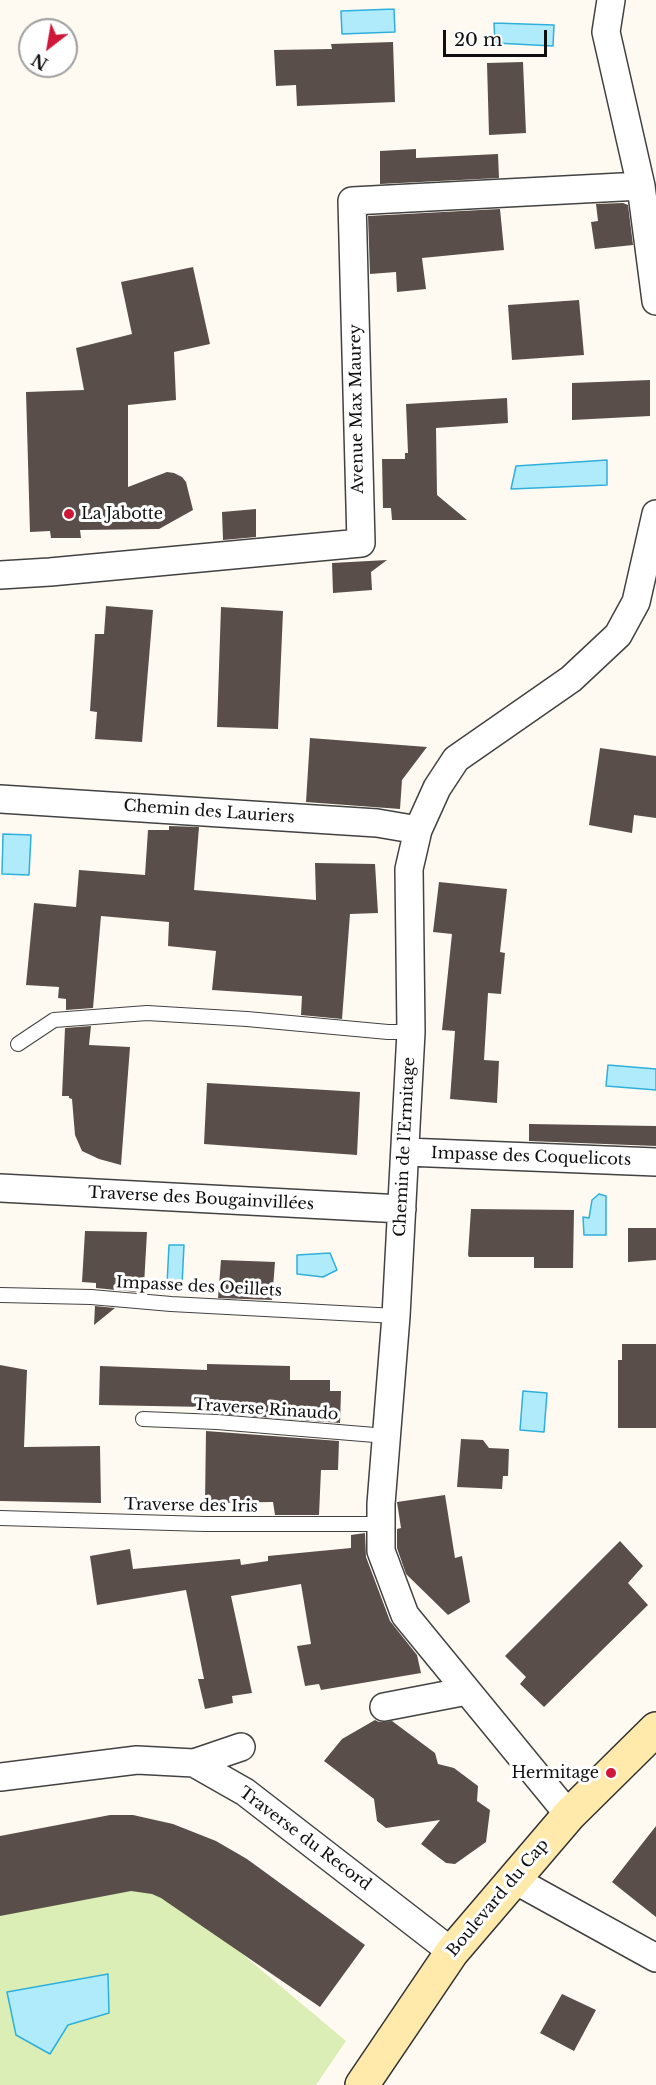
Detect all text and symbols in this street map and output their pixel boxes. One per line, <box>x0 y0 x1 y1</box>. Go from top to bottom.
north arrow <box>18 18 78 78</box>
scale bar <box>446 18 550 56</box>
text: 20 m <box>454 29 502 51</box>
text: N <box>28 49 51 74</box>
street label: Avenue Max Maurey <box>346 324 368 494</box>
place label: La Jabotte <box>81 504 163 524</box>
marker: La Jabotte <box>62 507 76 521</box>
street label: Chemin des Lauriers <box>123 796 295 828</box>
street label: Chemin de l'Ermitage <box>391 1057 419 1237</box>
street label: Impasse des Coquelicots <box>431 1144 631 1170</box>
street label: Traverse des Bougainvillées <box>88 1183 314 1215</box>
street label: Impasse des Oeillets <box>115 1273 283 1301</box>
street label: Traverse Rinaudo <box>193 1395 339 1425</box>
street label: Traverse des Iris <box>124 1495 258 1517</box>
place label: Hermitage <box>512 1763 599 1783</box>
marker: Hermitage <box>604 1766 618 1780</box>
street label: Traverse du Record <box>235 1783 375 1895</box>
street label: Boulevard du Cap <box>443 1835 553 1961</box>

